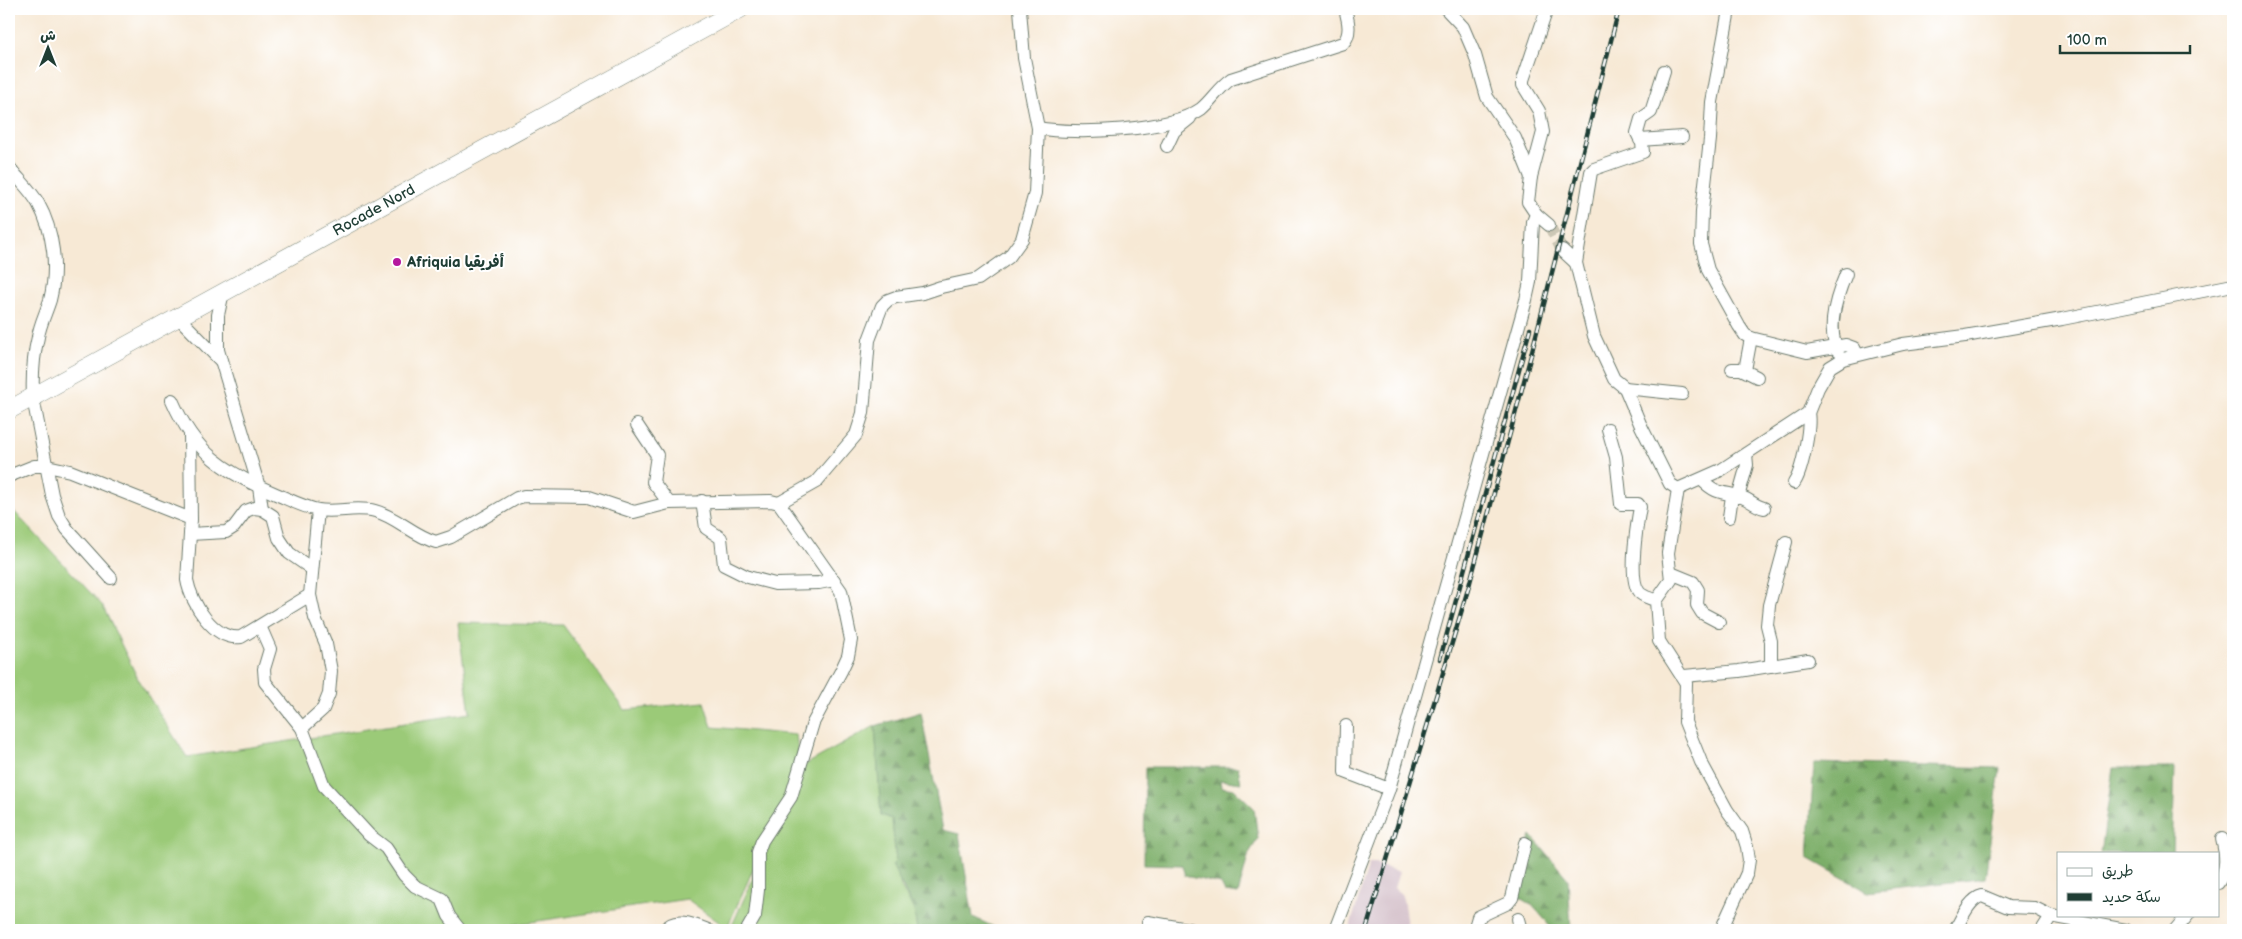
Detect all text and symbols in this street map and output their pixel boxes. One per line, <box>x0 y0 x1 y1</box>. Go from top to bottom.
north arrow <box>22 22 72 72</box>
scale bar <box>2060 22 2190 54</box>
text: ش <box>40 27 56 44</box>
text: 100 m <box>2067 31 2107 50</box>
street label: Rocade Nord <box>330 180 418 241</box>
place label: Afriquia أفريقيا <box>406 252 505 272</box>
marker: Afriquia أفريقيا <box>391 256 403 268</box>
legend <box>2057 852 2220 916</box>
text: طريق <box>2102 862 2134 881</box>
text: سكة حديد <box>2102 888 2161 907</box>

